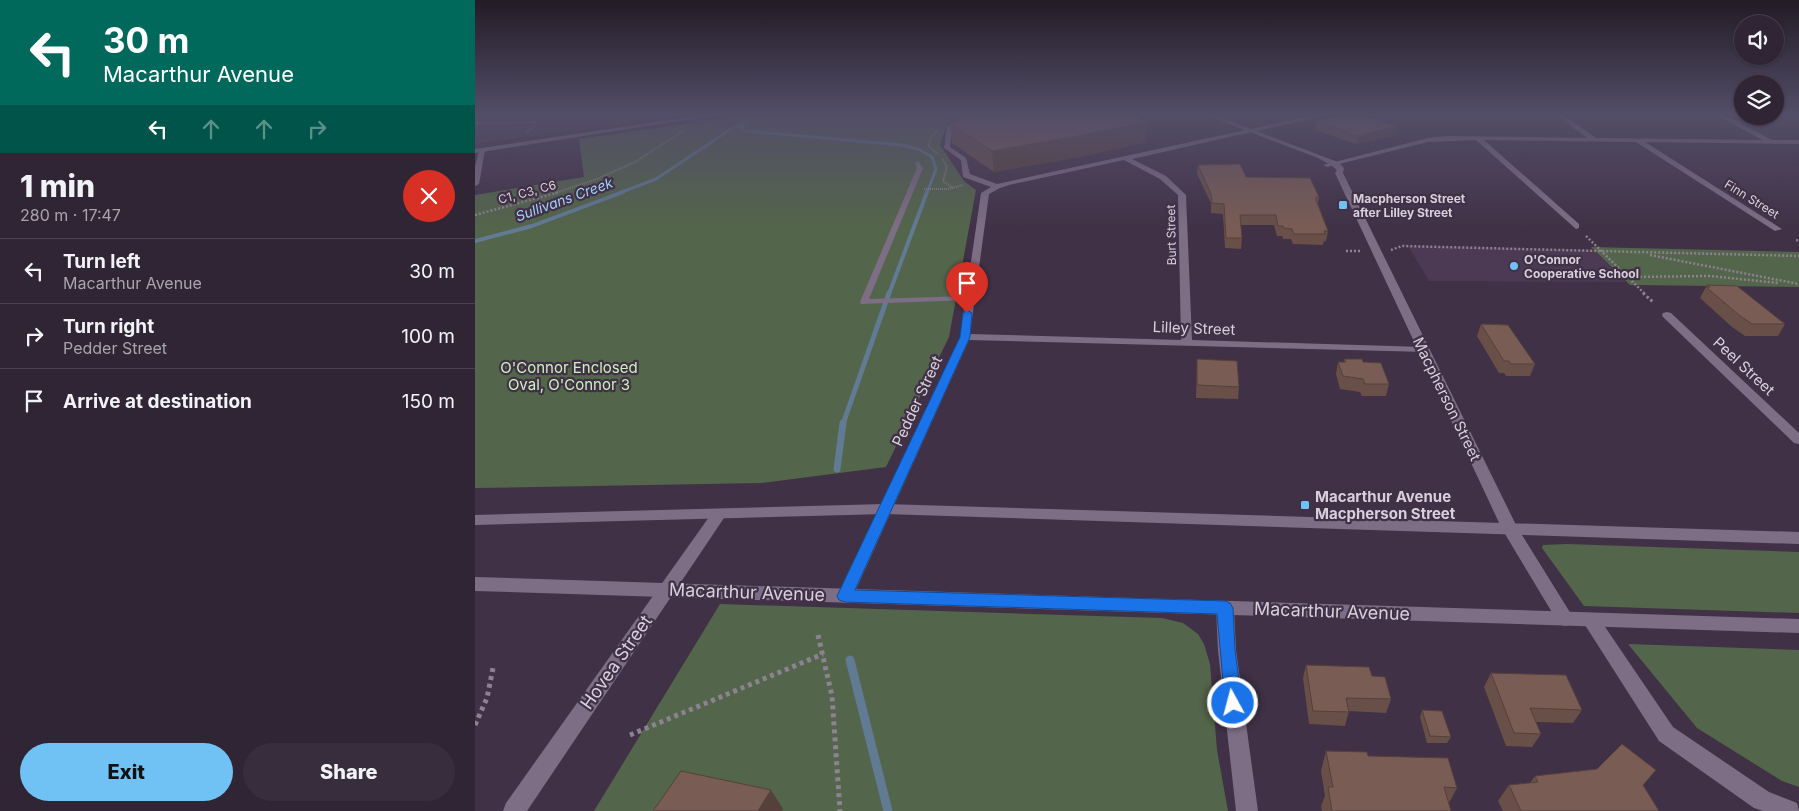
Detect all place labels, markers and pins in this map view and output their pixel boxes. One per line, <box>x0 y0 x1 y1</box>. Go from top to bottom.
place label: Macpherson Street after Lilley Street <box>1353 191 1466 220</box>
marker: Macpherson Street after Lilley Street <box>1337 199 1349 211</box>
place label: O'Connor Cooperative School <box>1524 252 1639 281</box>
marker: O'Connor Cooperative School <box>1508 260 1520 272</box>
pin <box>946 262 988 313</box>
place label: Macarthur Avenue Macpherson Street <box>1315 487 1456 523</box>
marker: Macarthur Avenue Macpherson Street <box>1299 499 1311 511</box>

